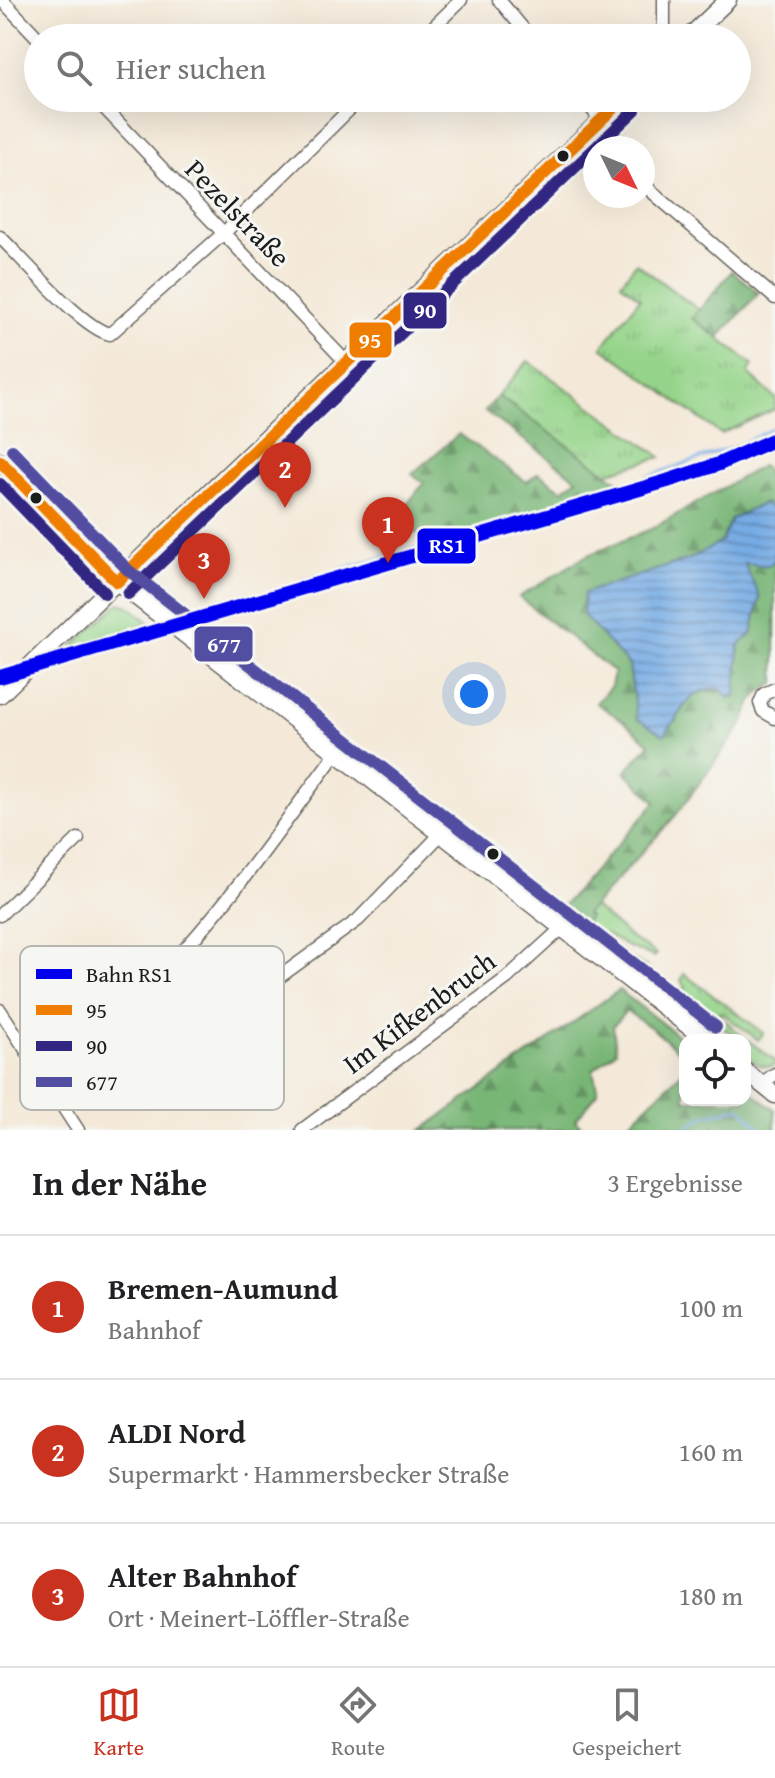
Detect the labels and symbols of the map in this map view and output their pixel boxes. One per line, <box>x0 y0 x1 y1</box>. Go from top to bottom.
north arrow <box>583 136 655 208</box>
unlabelled marker <box>555 148 571 164</box>
street label: Pezelstraße <box>176 149 301 276</box>
line badge: 90 <box>402 291 448 330</box>
text: 90 <box>414 294 436 326</box>
line badge: 95 <box>348 321 393 359</box>
text: 95 <box>359 324 381 356</box>
pin: 2 <box>259 442 311 508</box>
unlabelled marker <box>28 490 44 506</box>
pin: 1 <box>362 497 414 563</box>
line badge: RS1 <box>416 527 477 565</box>
text: RS1 <box>429 529 465 561</box>
pin: 3 <box>178 533 230 599</box>
line badge: 677 <box>193 625 254 663</box>
text: 677 <box>207 628 241 660</box>
your location <box>454 674 494 714</box>
unlabelled marker <box>485 846 501 862</box>
street label: Im Kifkenbruch <box>333 940 504 1083</box>
legend <box>20 946 284 1110</box>
text: Bahn RS1 <box>86 958 172 990</box>
text: 95 <box>86 994 107 1026</box>
text: 90 <box>86 1030 107 1062</box>
text: 677 <box>86 1066 118 1098</box>

